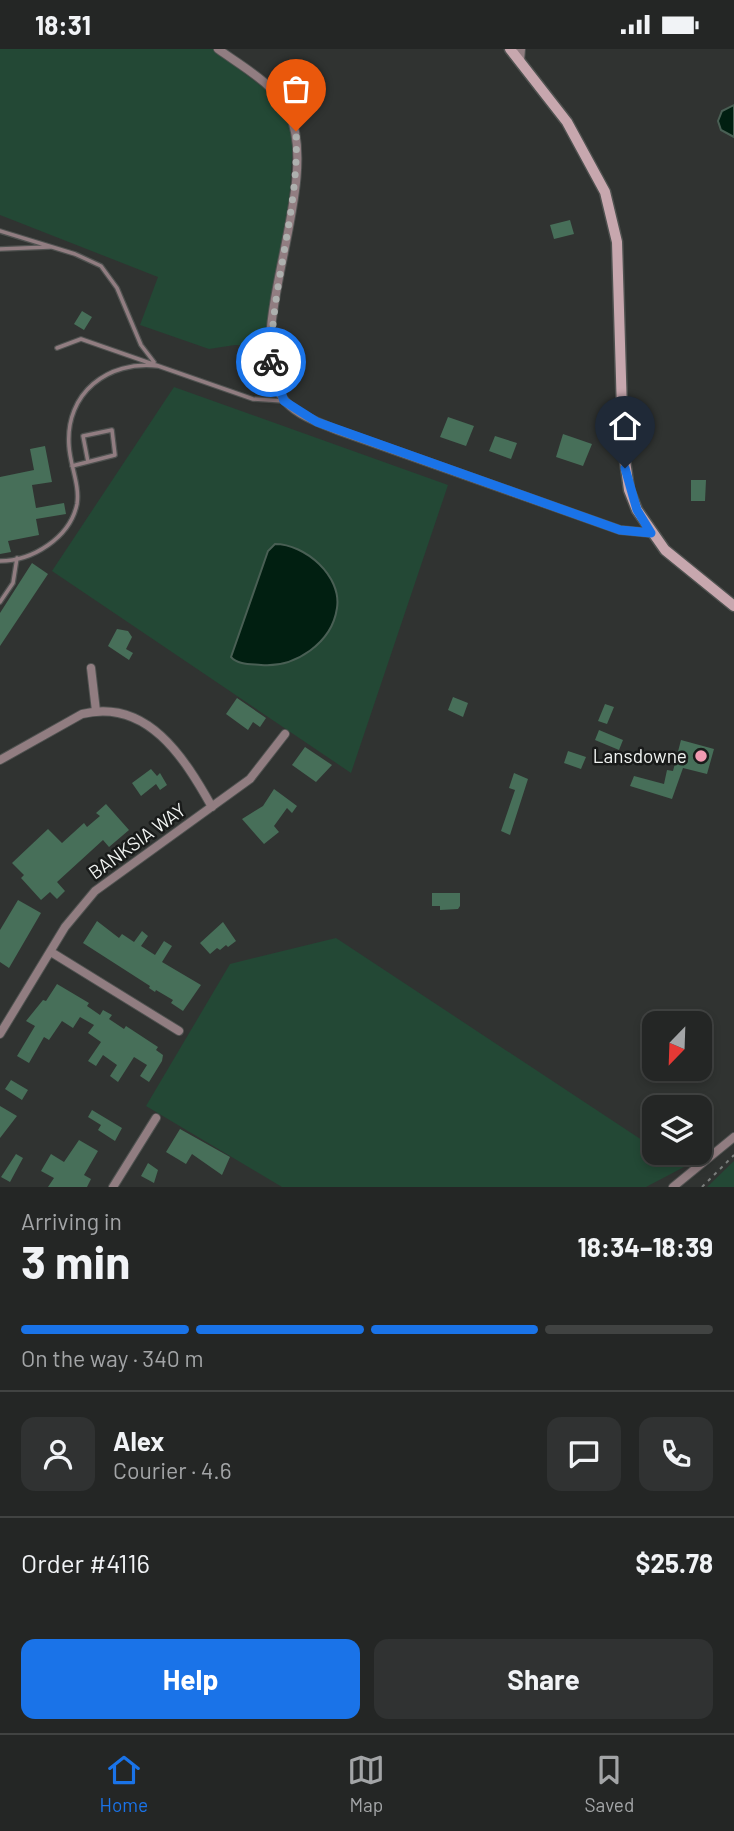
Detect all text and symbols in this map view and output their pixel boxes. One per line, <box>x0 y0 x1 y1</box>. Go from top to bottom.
text: 18:31 <box>35 9 91 40</box>
pin <box>266 59 326 131</box>
icon: bag <box>277 70 315 108</box>
courier <box>236 327 306 397</box>
icon: bike <box>252 343 290 381</box>
pin <box>595 396 655 468</box>
icon: home <box>606 407 644 445</box>
place label: Lansdowne <box>593 744 687 767</box>
marker: Lansdowne <box>693 748 709 764</box>
street label: BANKSIA WAY <box>84 798 190 884</box>
north arrow <box>642 1011 712 1081</box>
map controls <box>642 1011 712 1165</box>
button: layers <box>642 1095 712 1165</box>
text: Arriving in <box>21 1207 122 1235</box>
text: 18:34–18:39 <box>578 1231 713 1262</box>
text: 3 min <box>21 1233 130 1288</box>
text: On the way · 340 m <box>21 1344 203 1372</box>
button: person <box>21 1417 95 1491</box>
button: chat <box>547 1417 621 1491</box>
button: phone <box>639 1417 713 1491</box>
text: Alex <box>113 1425 164 1456</box>
text: Courier · 4.6 <box>113 1456 232 1484</box>
text: Order #4116 <box>21 1547 150 1578</box>
text: $25.78 <box>636 1547 713 1578</box>
button: Help <box>21 1639 360 1719</box>
button: Share <box>374 1639 713 1719</box>
tab: Home <box>100 1751 148 1816</box>
tab: Map <box>347 1751 385 1816</box>
tab: Saved <box>585 1751 634 1816</box>

